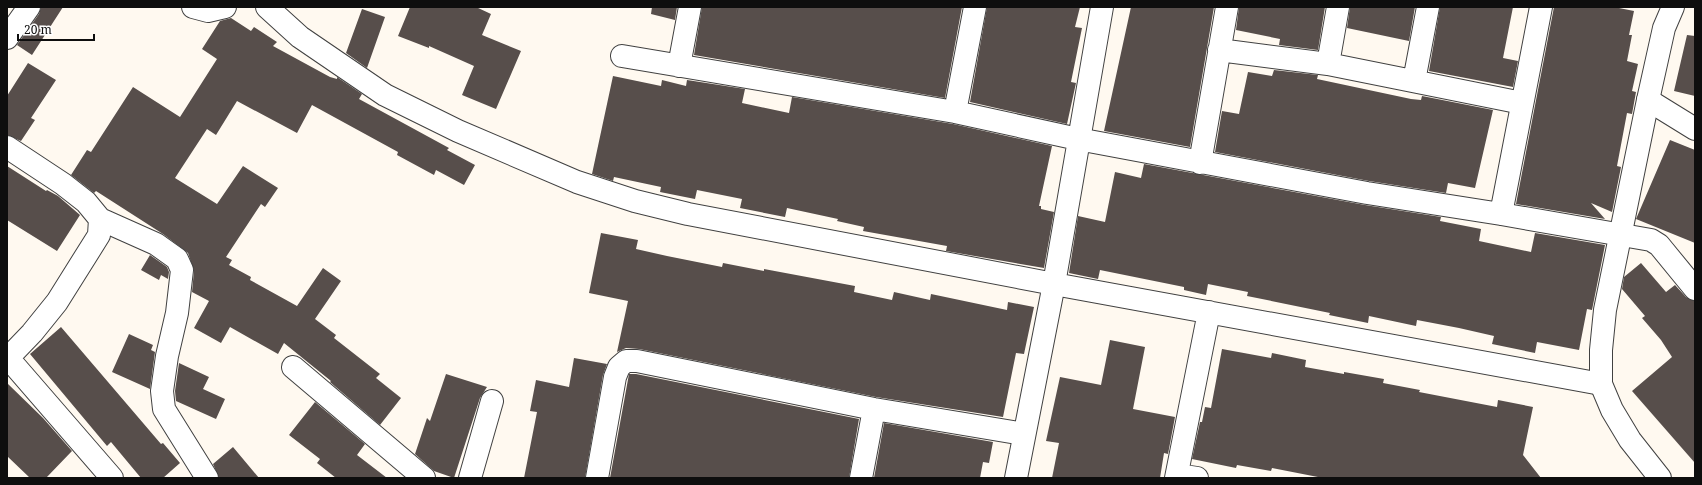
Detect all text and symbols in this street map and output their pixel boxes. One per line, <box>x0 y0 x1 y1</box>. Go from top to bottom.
scale bar <box>18 16 94 42</box>
text: 20 m <box>24 21 52 38</box>

